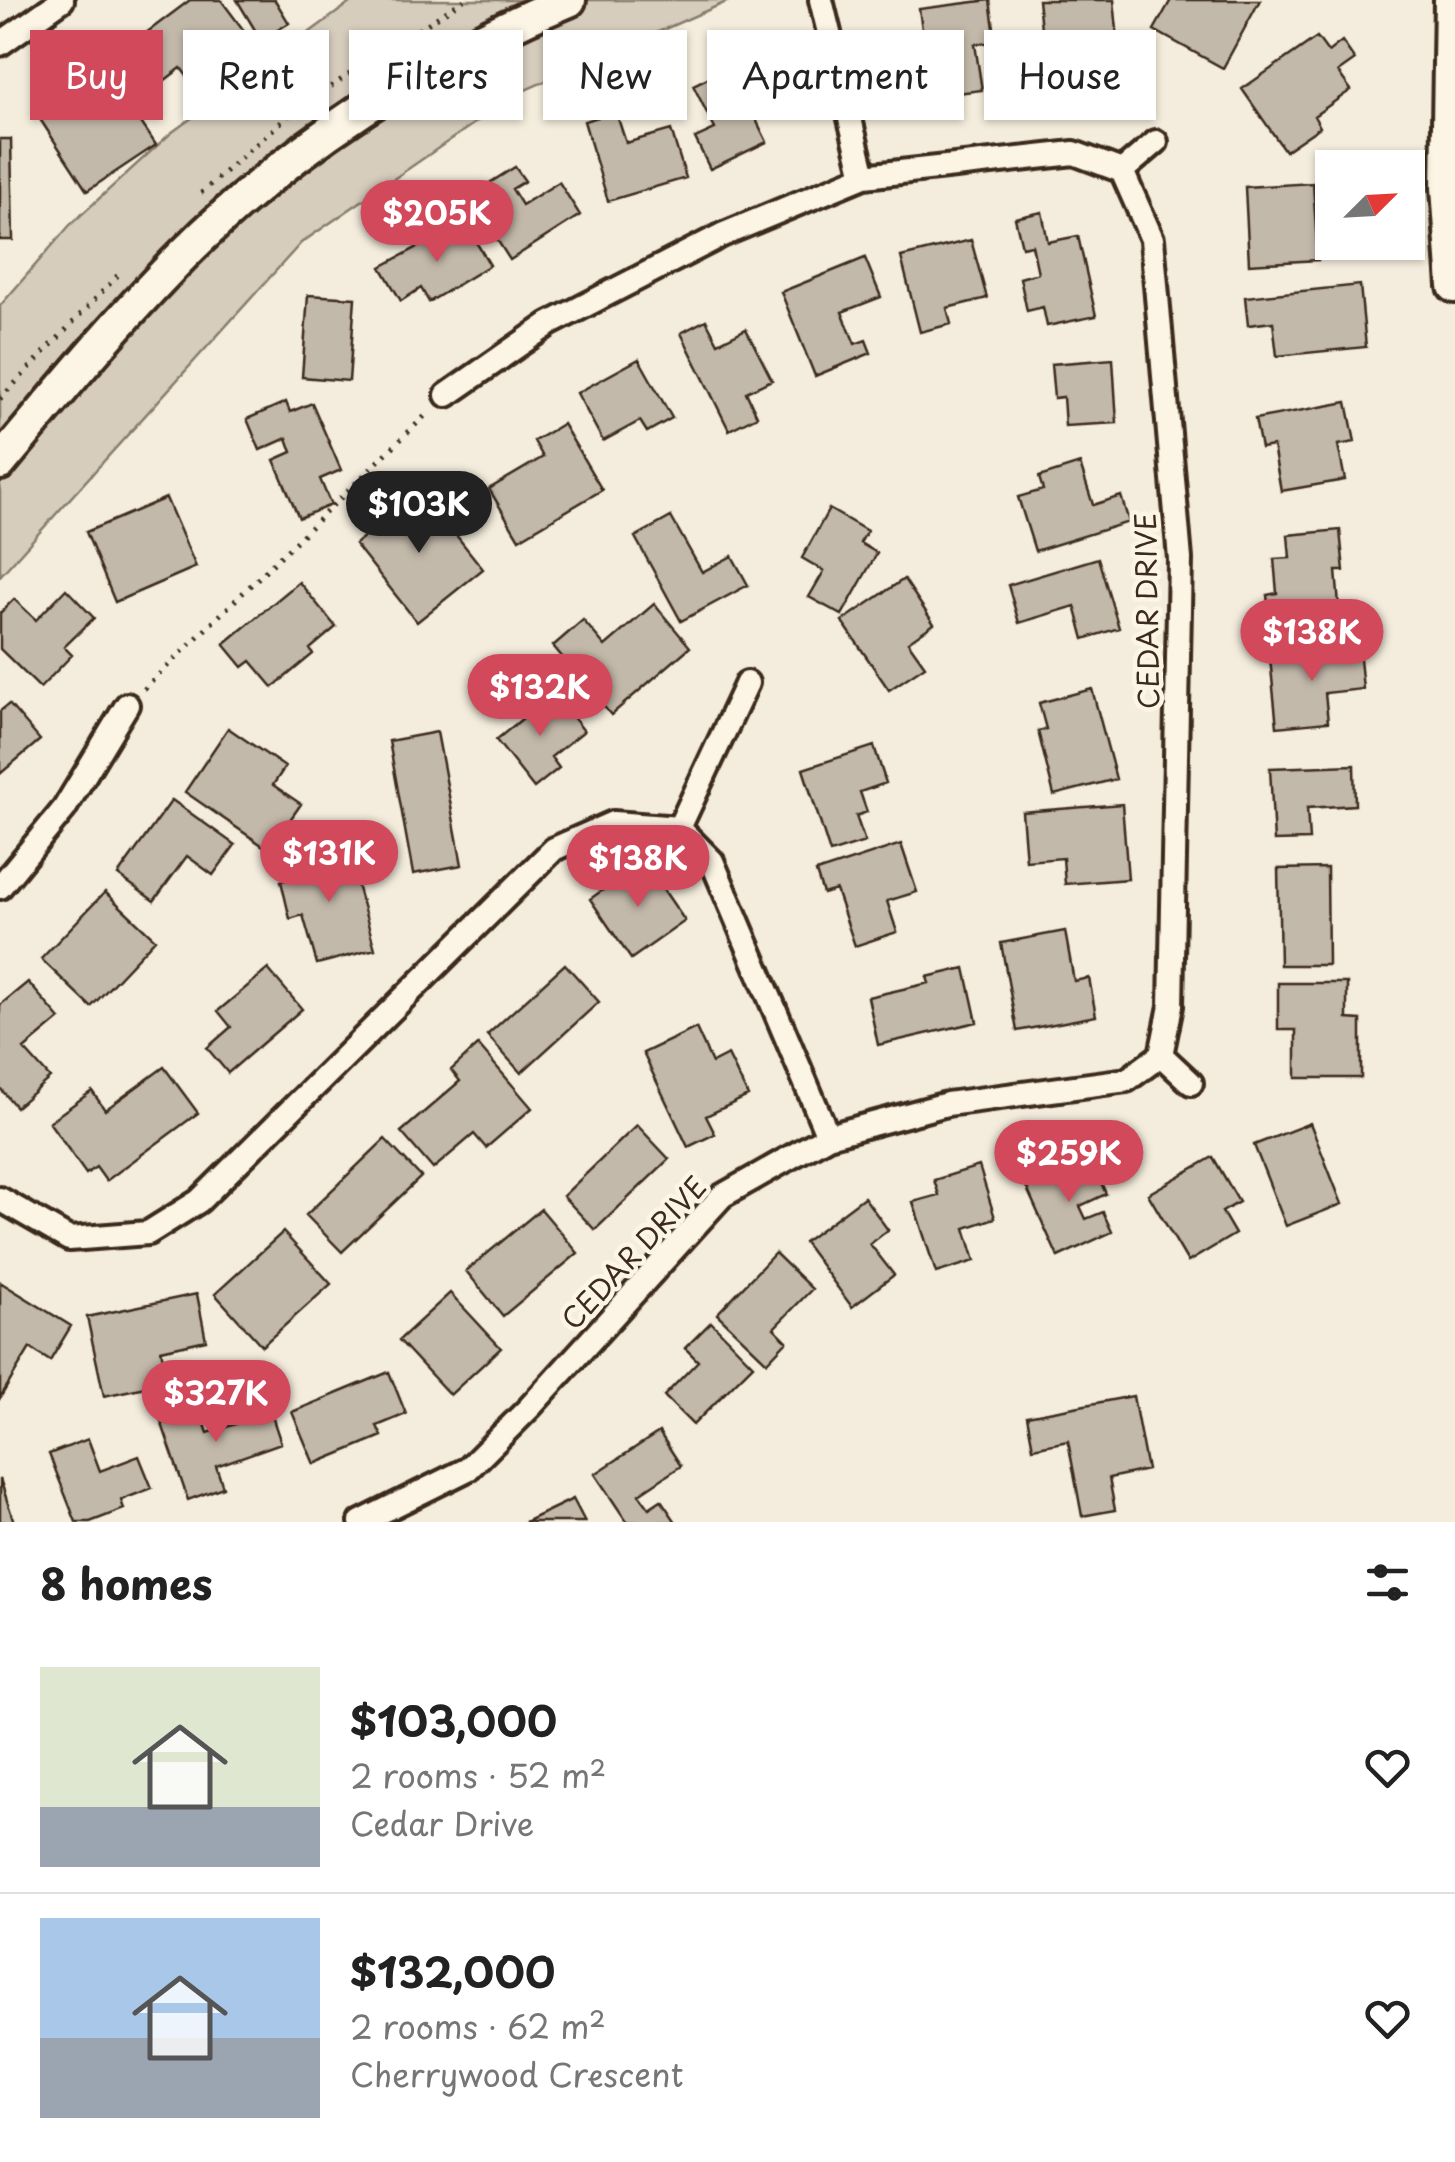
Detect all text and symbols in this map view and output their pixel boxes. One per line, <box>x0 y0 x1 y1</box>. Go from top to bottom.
chip: Buy <box>30 30 163 120</box>
chip: Rent <box>183 30 329 120</box>
chip: Filters <box>349 30 523 120</box>
chip: New <box>543 30 687 120</box>
chip: Apartment <box>707 30 964 120</box>
chip: House <box>984 30 1156 120</box>
north arrow <box>1315 150 1425 260</box>
map controls <box>1315 150 1425 260</box>
pin: $205K <box>367 180 507 265</box>
text: $205K <box>383 188 491 236</box>
pin: $103K <box>349 471 489 556</box>
text: $103K <box>368 479 470 527</box>
street label: CEDAR DRIVE <box>1123 512 1169 710</box>
pin: $138K <box>1242 599 1382 684</box>
text: $138K <box>1262 607 1362 655</box>
pin: $132K <box>470 654 610 739</box>
text: $132K <box>490 662 591 710</box>
pin: $131K <box>259 820 399 905</box>
pin: $138K <box>568 825 708 910</box>
text: $131K <box>282 828 376 876</box>
text: $138K <box>588 833 688 881</box>
pin: $259K <box>999 1120 1139 1205</box>
text: $259K <box>1016 1128 1122 1176</box>
street label: CEDAR DRIVE <box>550 1166 716 1338</box>
pin: $327K <box>146 1360 286 1445</box>
text: $327K <box>164 1368 268 1416</box>
text: 8 homes <box>40 1551 213 1614</box>
icon: filters <box>1360 1555 1415 1610</box>
text: $103,000 <box>350 1688 557 1751</box>
icon: home <box>120 1707 240 1827</box>
icon: heart <box>1360 1740 1415 1795</box>
text: 2 rooms · 52 m² <box>350 1751 606 1799</box>
text: Cedar Drive <box>350 1799 534 1847</box>
text: $132,000 <box>350 1939 555 2002</box>
icon: home <box>120 1958 240 2078</box>
icon: heart <box>1360 1991 1415 2046</box>
text: 2 rooms · 62 m² <box>350 2002 606 2050</box>
text: Cherrywood Crescent <box>350 2050 684 2098</box>

